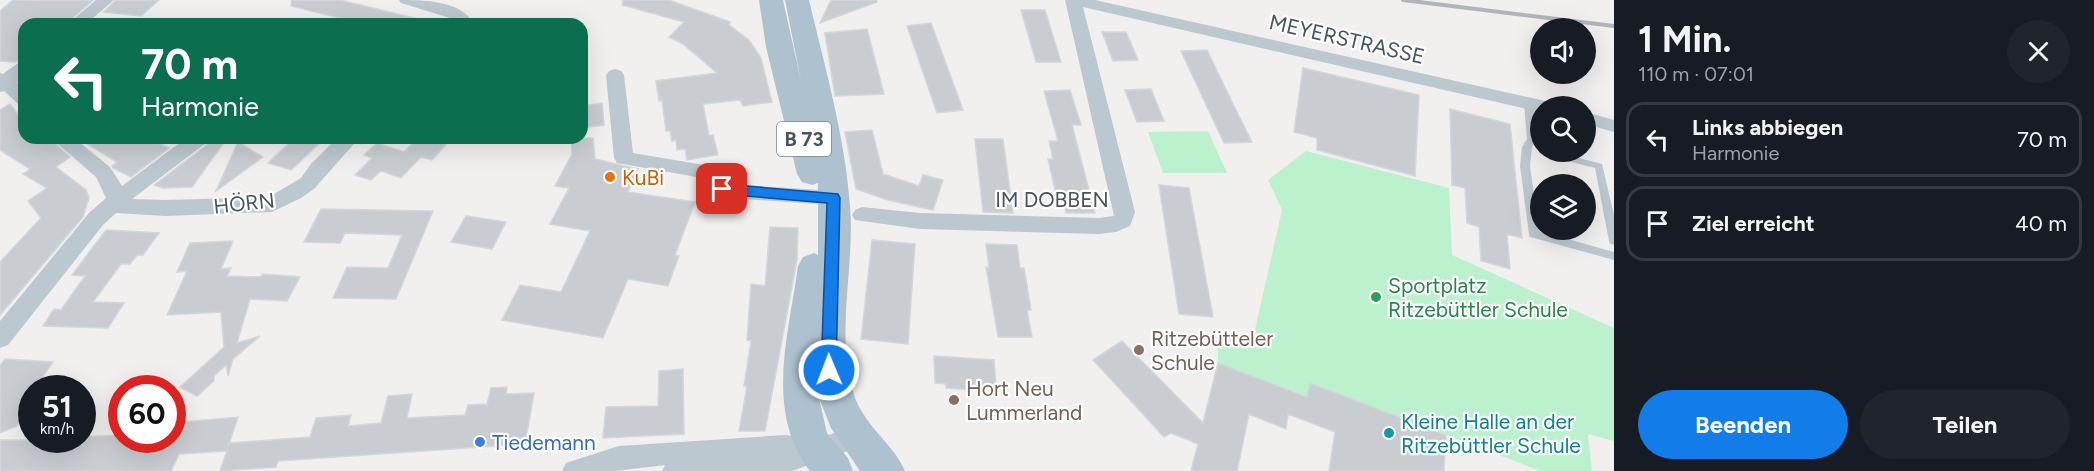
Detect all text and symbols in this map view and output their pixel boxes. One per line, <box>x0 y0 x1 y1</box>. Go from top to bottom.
street label: MEYERSTRASSE <box>1267 9 1427 69</box>
map controls <box>1530 18 1596 240</box>
button: sound <box>1530 18 1596 84</box>
text: 1 Min. <box>1638 18 1731 61</box>
button: close <box>2007 20 2070 83</box>
text: 70 m <box>141 39 238 90</box>
icon: left <box>42 42 120 120</box>
text: 110 m · 07:01 <box>1638 62 1754 86</box>
text: Harmonie <box>141 90 259 123</box>
button: search <box>1530 96 1596 162</box>
text: Links abbiegen <box>1692 114 1843 141</box>
road number: B 73 <box>777 122 831 156</box>
icon: left <box>1641 123 1674 156</box>
text: 70 m <box>2017 126 2067 153</box>
text: Harmonie <box>1692 141 1779 165</box>
pin <box>696 163 747 214</box>
place label: KuBi <box>622 165 664 190</box>
marker: KuBi <box>603 170 617 184</box>
icon: arrive <box>705 172 738 205</box>
button: layers <box>1530 174 1596 240</box>
street label: HÖRN <box>212 187 276 219</box>
street label: IM DOBBEN <box>995 187 1109 212</box>
icon: arrive <box>1641 207 1674 240</box>
text: Ziel erreicht <box>1692 210 1815 237</box>
text: 40 m <box>2015 210 2067 237</box>
place label: Sportplatz Ritzebüttler Schule <box>1388 273 1568 322</box>
marker: Sportplatz Ritzebüttler Schule <box>1369 290 1383 304</box>
place label: Ritzebütteler Schule <box>1151 326 1273 375</box>
position arrow <box>797 338 861 402</box>
marker: Ritzebütteler Schule <box>1132 343 1146 357</box>
speed limit sign: 60 <box>108 375 186 453</box>
place label: Hort Neu Lummerland <box>966 376 1082 425</box>
text: 51 <box>42 388 72 425</box>
button: Beenden <box>1638 390 1848 459</box>
button: Teilen <box>1860 390 2070 459</box>
marker: Hort Neu Lummerland <box>947 393 961 407</box>
place label: Kleine Halle an der Ritzebüttler Schule <box>1401 409 1581 458</box>
text: km/h <box>40 420 74 438</box>
marker: Kleine Halle an der Ritzebüttler Schule <box>1382 426 1396 440</box>
place label: Tiedemann <box>492 430 596 455</box>
marker: Tiedemann <box>473 435 487 449</box>

